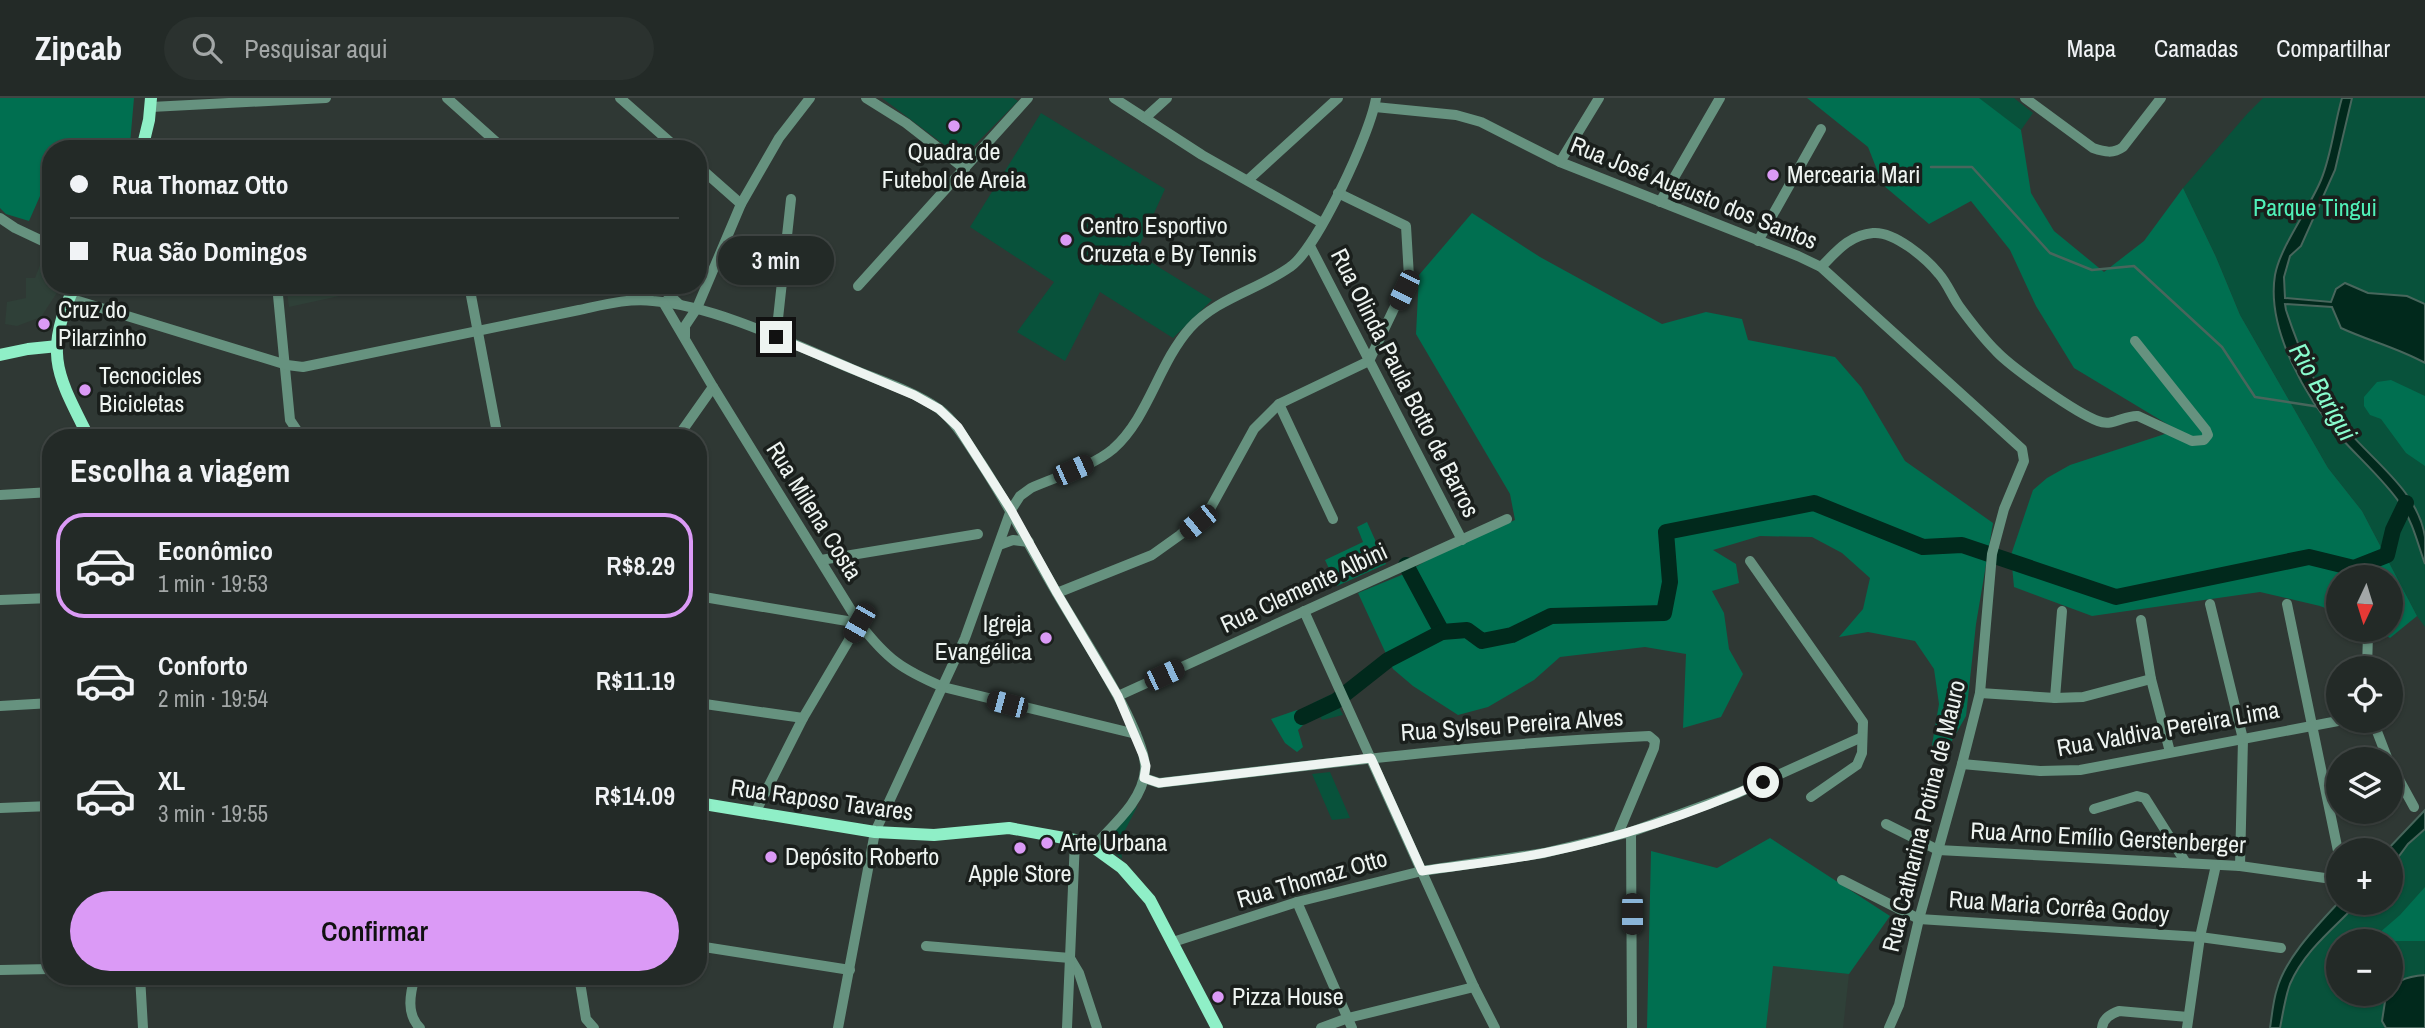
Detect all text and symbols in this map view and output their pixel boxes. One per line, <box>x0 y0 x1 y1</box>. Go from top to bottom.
search box <box>164 17 654 80</box>
text: Zipcab <box>35 26 122 70</box>
icon: search <box>188 29 226 67</box>
text: Pesquisar aqui <box>244 31 388 66</box>
text: Mapa <box>2067 32 2116 64</box>
text: Camadas <box>2154 32 2238 64</box>
text: Compartilhar <box>2276 32 2390 64</box>
marker: Quadra de Futebol de Areia <box>946 118 962 134</box>
street label: Rua José Augusto dos Santos <box>1566 128 1823 256</box>
place label: Quadra de Futebol de Areia <box>882 135 1026 195</box>
place label: Mercearia Mari <box>1787 158 1920 190</box>
text: Rua Thomaz Otto <box>112 167 289 202</box>
marker: Mercearia Mari <box>1765 167 1781 183</box>
park label: Parque Tingui <box>2253 191 2377 223</box>
place label: Centro Esportivo Cruzeta e By Tennis <box>1080 209 1257 269</box>
marker: Centro Esportivo Cruzeta e By Tennis <box>1058 232 1074 248</box>
text: Rua São Domingos <box>112 234 307 269</box>
callout: 3 min <box>718 236 834 285</box>
street label: Rua Olinda Paula Botto de Barros <box>1324 243 1488 522</box>
text: 3 min <box>752 245 800 276</box>
car <box>1386 267 1423 313</box>
place label: Cruz do Pilarzinho <box>58 293 147 353</box>
marker: Cruz do Pilarzinho <box>36 316 52 332</box>
route end <box>760 321 792 353</box>
water label: Rio Barigui <box>2281 336 2366 447</box>
place label: Tecnocicles Bicicletas <box>99 359 202 419</box>
marker: Tecnocicles Bicicletas <box>77 382 93 398</box>
street label: Rua Milena Costa <box>760 435 870 586</box>
text: Escolha a viagem <box>70 449 290 492</box>
car <box>1050 452 1097 488</box>
car <box>1176 501 1221 543</box>
text: Econômico <box>158 533 273 568</box>
icon: car <box>74 534 137 597</box>
street label: Rua Clemente Albini <box>1215 534 1392 640</box>
text: R$8.29 <box>606 548 675 583</box>
north arrow <box>2326 565 2403 642</box>
map controls <box>2326 565 2403 1006</box>
text: 1 min · 19:53 <box>158 568 268 599</box>
car <box>840 600 879 646</box>
place label: Igreja Evangélica <box>935 607 1032 667</box>
marker: Igreja Evangélica <box>1038 630 1054 646</box>
text: Conforto <box>158 648 248 683</box>
icon: car <box>74 649 137 712</box>
button: locate <box>2326 656 2403 733</box>
car <box>1141 657 1188 693</box>
text: R$11.19 <box>596 663 675 698</box>
street label: Rua Catharina Potina de Mauro <box>1874 677 1972 955</box>
text: 2 min · 19:54 <box>158 683 268 714</box>
car <box>984 688 1031 720</box>
street label: Rua Valdiva Pereira Lima <box>2054 693 2281 763</box>
street label: Rua Sylseu Pereira Alves <box>1400 700 1624 748</box>
button: layers <box>2326 747 2403 824</box>
text: XL <box>158 763 185 798</box>
icon: car <box>74 764 137 827</box>
route start <box>1747 766 1779 798</box>
street label: Rua Raposo Tavares <box>729 770 915 828</box>
text: R$14.09 <box>594 778 675 813</box>
text: 3 min · 19:55 <box>158 798 268 829</box>
street label: Rua Arno Emílio Gerstenberger <box>1970 814 2247 860</box>
place label: Arte Urbana <box>1060 826 1167 858</box>
marker: Arte Urbana <box>1039 835 1055 851</box>
button: + <box>2326 838 2403 915</box>
place label: Depósito Roberto <box>785 840 939 872</box>
marker: Apple Store <box>1012 840 1028 856</box>
street label: Rua Thomaz Otto <box>1233 841 1391 915</box>
marker: Depósito Roberto <box>763 849 779 865</box>
place label: Apple Store <box>968 857 1071 889</box>
street label: Rua Maria Corrêa Godoy <box>1948 882 2171 930</box>
button: Confirmar <box>70 891 679 971</box>
car <box>1622 893 1643 935</box>
button: − <box>2326 929 2403 1006</box>
place label: Pizza House <box>1232 980 1344 1012</box>
marker: Pizza House <box>1210 989 1226 1005</box>

